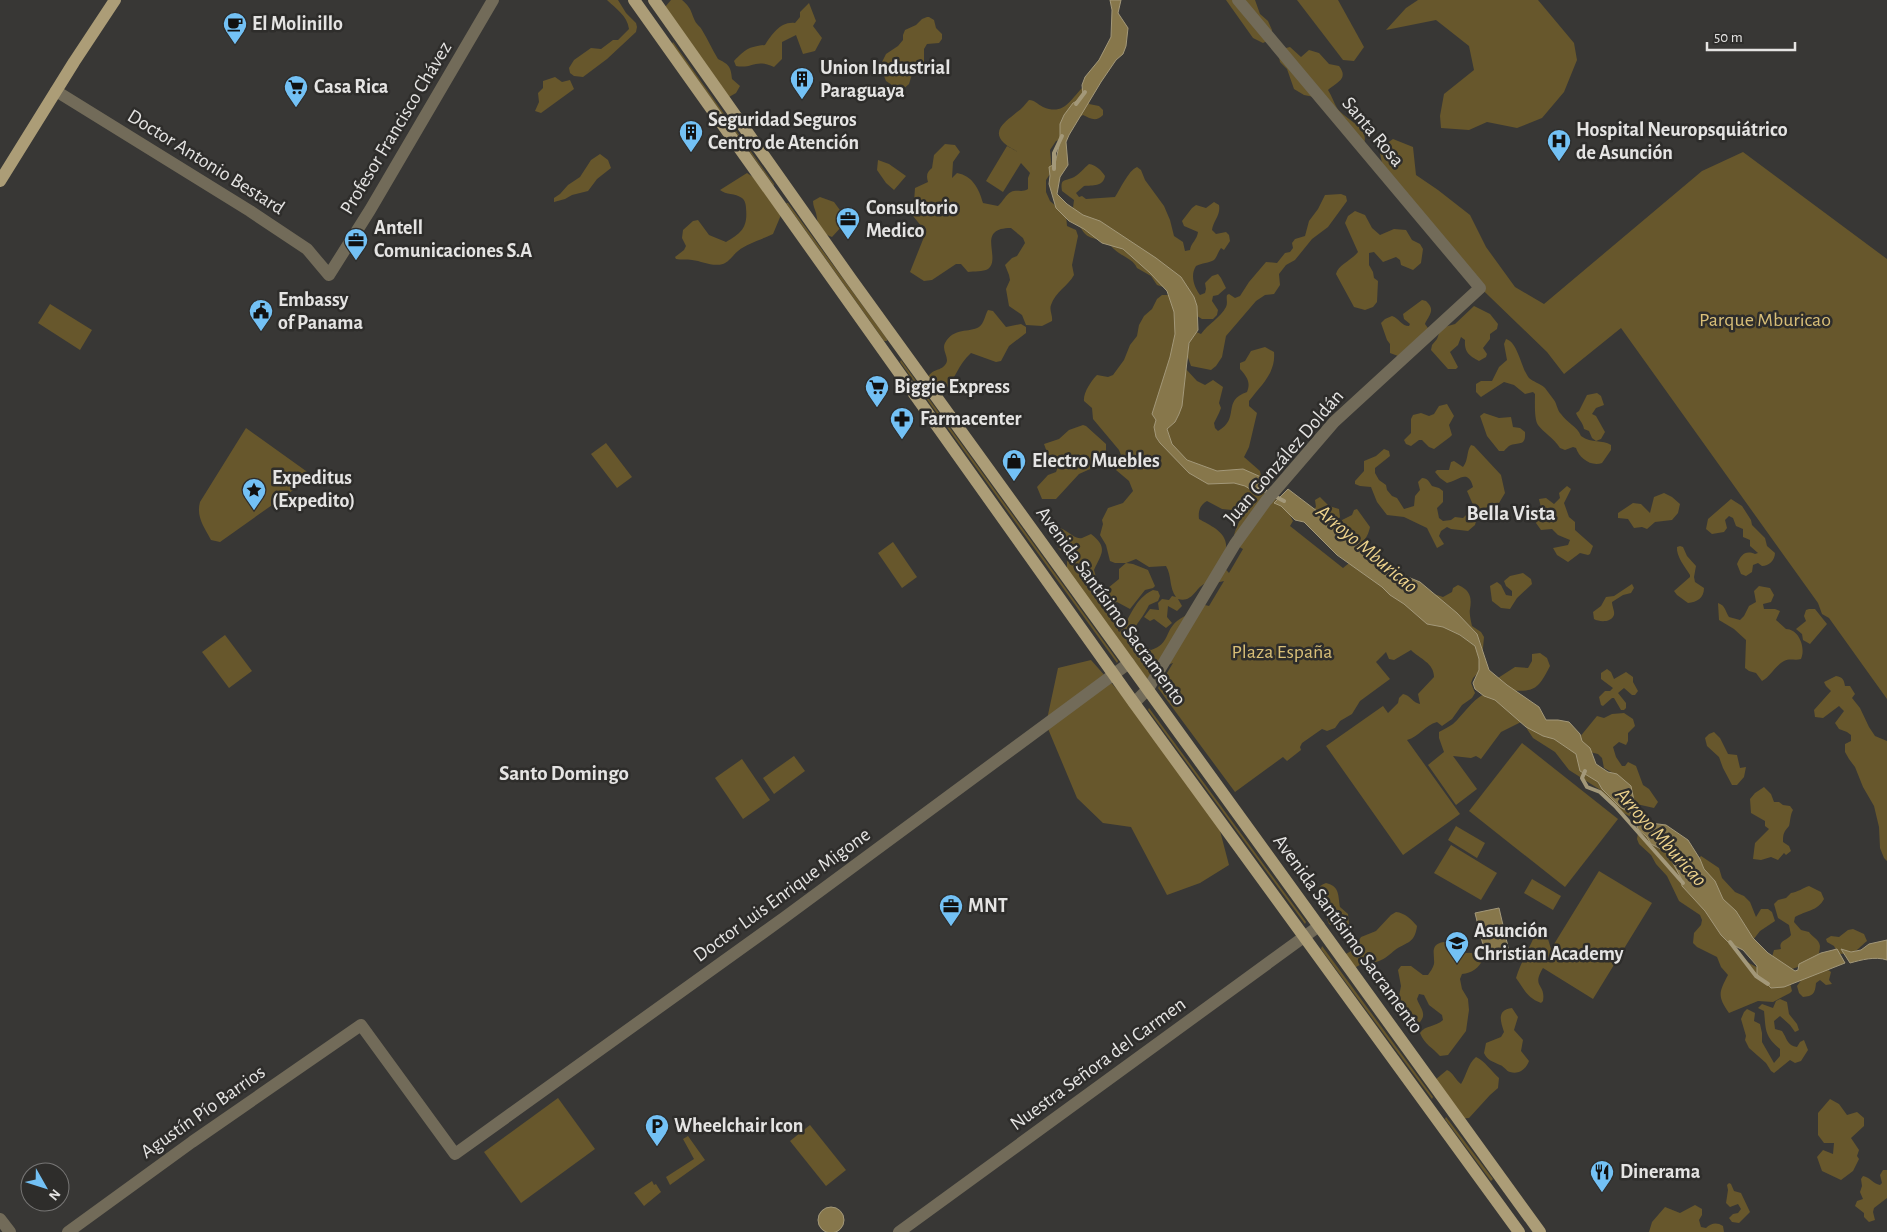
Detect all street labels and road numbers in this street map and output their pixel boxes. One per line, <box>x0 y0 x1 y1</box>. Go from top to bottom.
street label: Profesor Francisco Chávez <box>337 38 455 218</box>
street label: Santa Rosa <box>1338 93 1408 171</box>
street label: Doctor Antonio Bestard <box>124 106 288 218</box>
street label: Juan González Doldán <box>1220 386 1348 528</box>
street label: Avenida Santísimo Sacramento <box>1032 503 1190 709</box>
street label: Doctor Luis Enrique Migone <box>690 824 874 966</box>
street label: Avenida Santísimo Sacramento <box>1269 831 1427 1037</box>
street label: Nuestra Señora del Carmen <box>1006 994 1190 1134</box>
street label: Agustín Pío Barrios <box>137 1062 269 1162</box>

